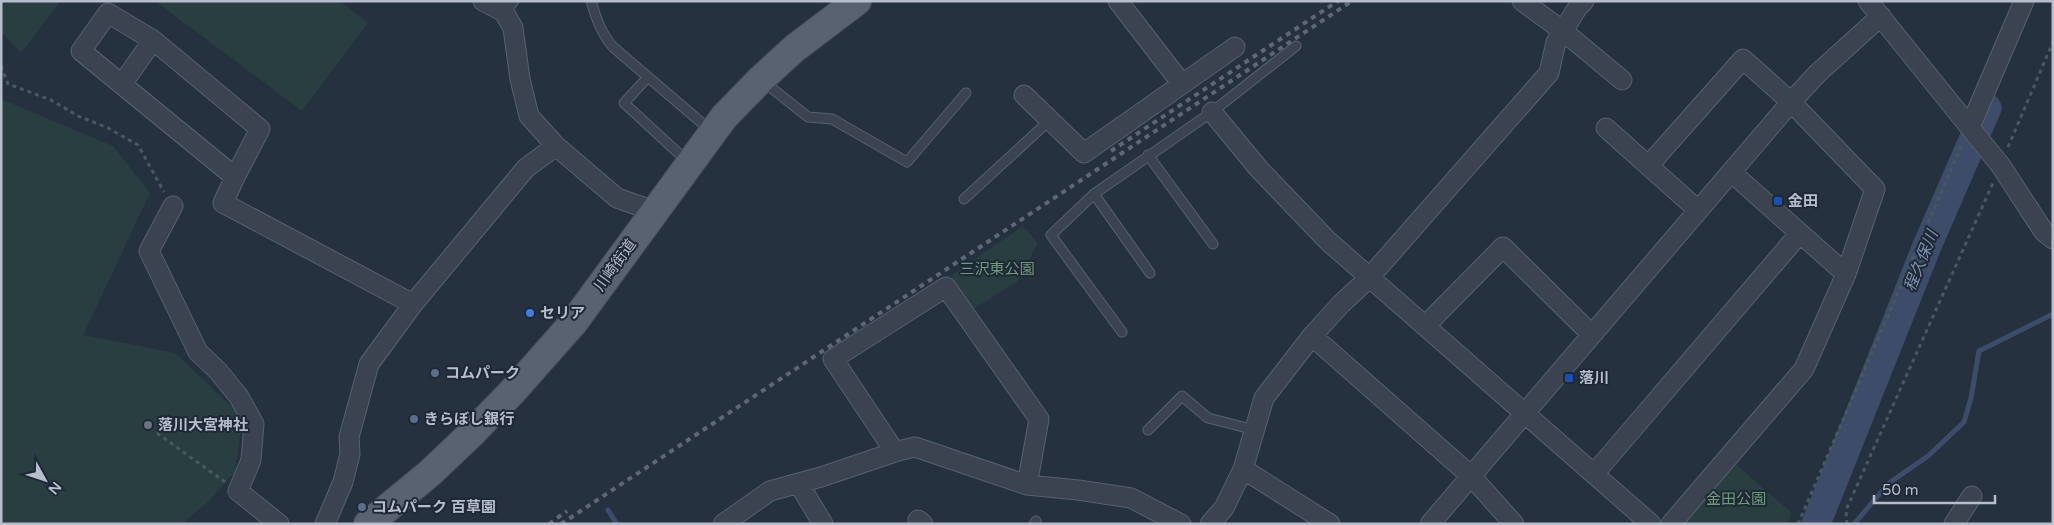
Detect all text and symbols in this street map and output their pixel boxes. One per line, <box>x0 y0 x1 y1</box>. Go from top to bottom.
place label: 金田 <box>1788 192 1818 210</box>
marker: 金田 <box>1772 195 1784 207</box>
water label: 程久保川 <box>1900 226 1943 294</box>
street label: 川崎街道 <box>590 235 640 295</box>
park label: 三沢東公園 <box>959 260 1035 278</box>
place label: セリア <box>540 304 585 322</box>
marker: セリア <box>524 307 536 319</box>
place label: コムパーク <box>445 364 520 382</box>
marker: コムパーク <box>429 367 441 379</box>
place label: 落川 <box>1579 369 1609 387</box>
marker: 落川 <box>1563 372 1575 384</box>
place label: きらぼし銀行 <box>424 410 514 428</box>
marker: きらぼし銀行 <box>408 413 420 425</box>
place label: 落川大宮神社 <box>158 416 248 434</box>
marker: 落川大宮神社 <box>142 419 154 431</box>
north arrow <box>20 455 70 505</box>
scale bar <box>1874 472 1995 504</box>
text: N <box>44 478 65 498</box>
text: 50 m <box>1882 481 1919 499</box>
park label: 金田公園 <box>1706 490 1766 508</box>
place label: コムパーク 百草園 <box>372 498 496 516</box>
marker: コムパーク 百草園 <box>356 501 368 513</box>

